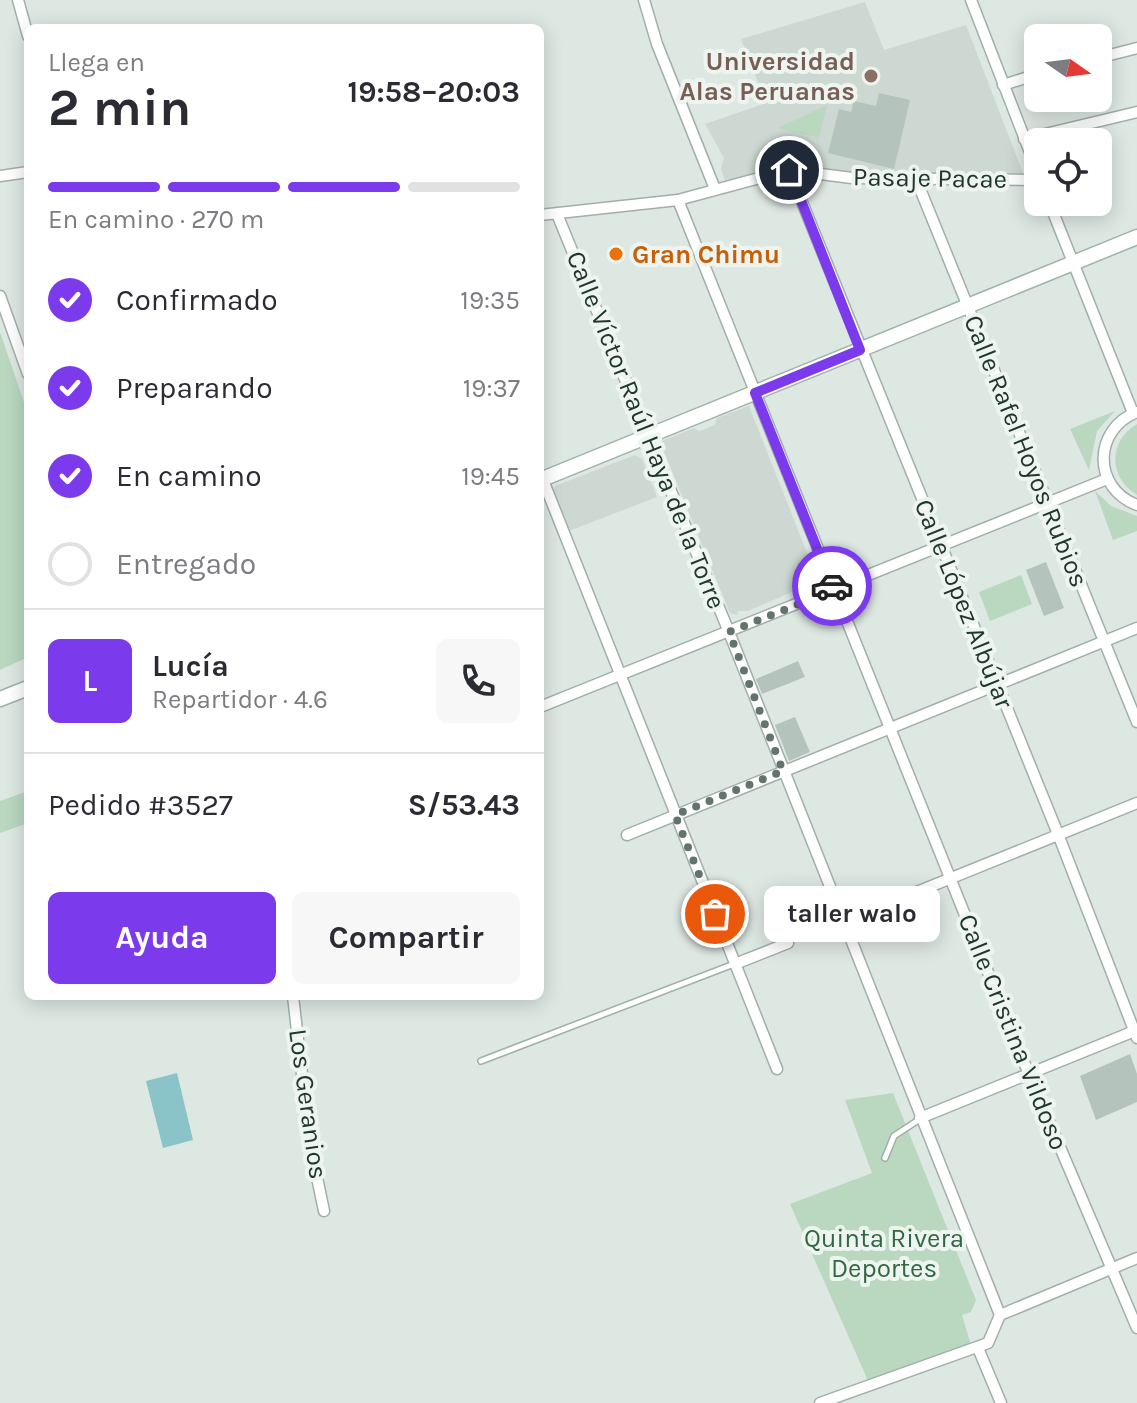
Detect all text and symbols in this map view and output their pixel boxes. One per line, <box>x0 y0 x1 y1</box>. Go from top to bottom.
north arrow <box>1024 24 1112 112</box>
map controls <box>1024 24 1112 216</box>
place label: Universidad Alas Peruanas <box>680 46 855 107</box>
text: Llega en <box>48 47 145 78</box>
marker: Universidad Alas Peruanas <box>862 67 880 85</box>
text: 19:58–20:03 <box>347 74 520 110</box>
text: 2 min <box>48 77 191 138</box>
button: locate <box>1024 128 1112 216</box>
pin <box>755 136 823 204</box>
icon: home <box>767 148 811 192</box>
street label: Pasaje Pacae <box>853 161 1007 195</box>
text: En camino · 270 m <box>48 204 264 235</box>
place label: Gran Chimu <box>632 239 780 270</box>
marker: Gran Chimu <box>607 245 625 263</box>
street label: Calle Víctor Raúl Haya de la Torre <box>560 246 732 614</box>
icon: check <box>48 278 92 322</box>
text: Confirmado <box>116 282 278 318</box>
text: 19:35 <box>460 285 520 316</box>
street label: Calle Rafel Hoyos Rubios <box>957 310 1095 592</box>
icon: check <box>48 366 92 410</box>
text: Preparando <box>116 370 273 406</box>
text: 19:37 <box>463 373 520 404</box>
icon: check <box>48 454 92 498</box>
text: En camino <box>116 458 262 494</box>
text: 19:45 <box>461 461 520 492</box>
street label: Calle López Albújar <box>908 495 1020 714</box>
text: Entregado <box>116 546 256 582</box>
courier <box>792 546 872 626</box>
icon: car <box>810 564 854 608</box>
button: phone <box>436 639 520 723</box>
text: Lucía <box>152 648 229 684</box>
text: L <box>83 663 97 699</box>
text: Repartidor · 4.6 <box>152 684 328 715</box>
text: Pedido #3527 <box>48 787 233 823</box>
text: S/53.43 <box>408 787 520 823</box>
pin <box>681 880 749 948</box>
callout: taller walo <box>763 886 939 942</box>
button: Ayuda <box>48 892 276 984</box>
button: Compartir <box>292 892 520 984</box>
icon: bag <box>693 892 737 936</box>
text: taller walo <box>787 898 917 929</box>
street label: Calle Cristina Vildoso <box>951 909 1075 1155</box>
street label: Los Geranios <box>282 1027 334 1181</box>
park label: Quinta Rivera Deportes <box>804 1223 964 1284</box>

